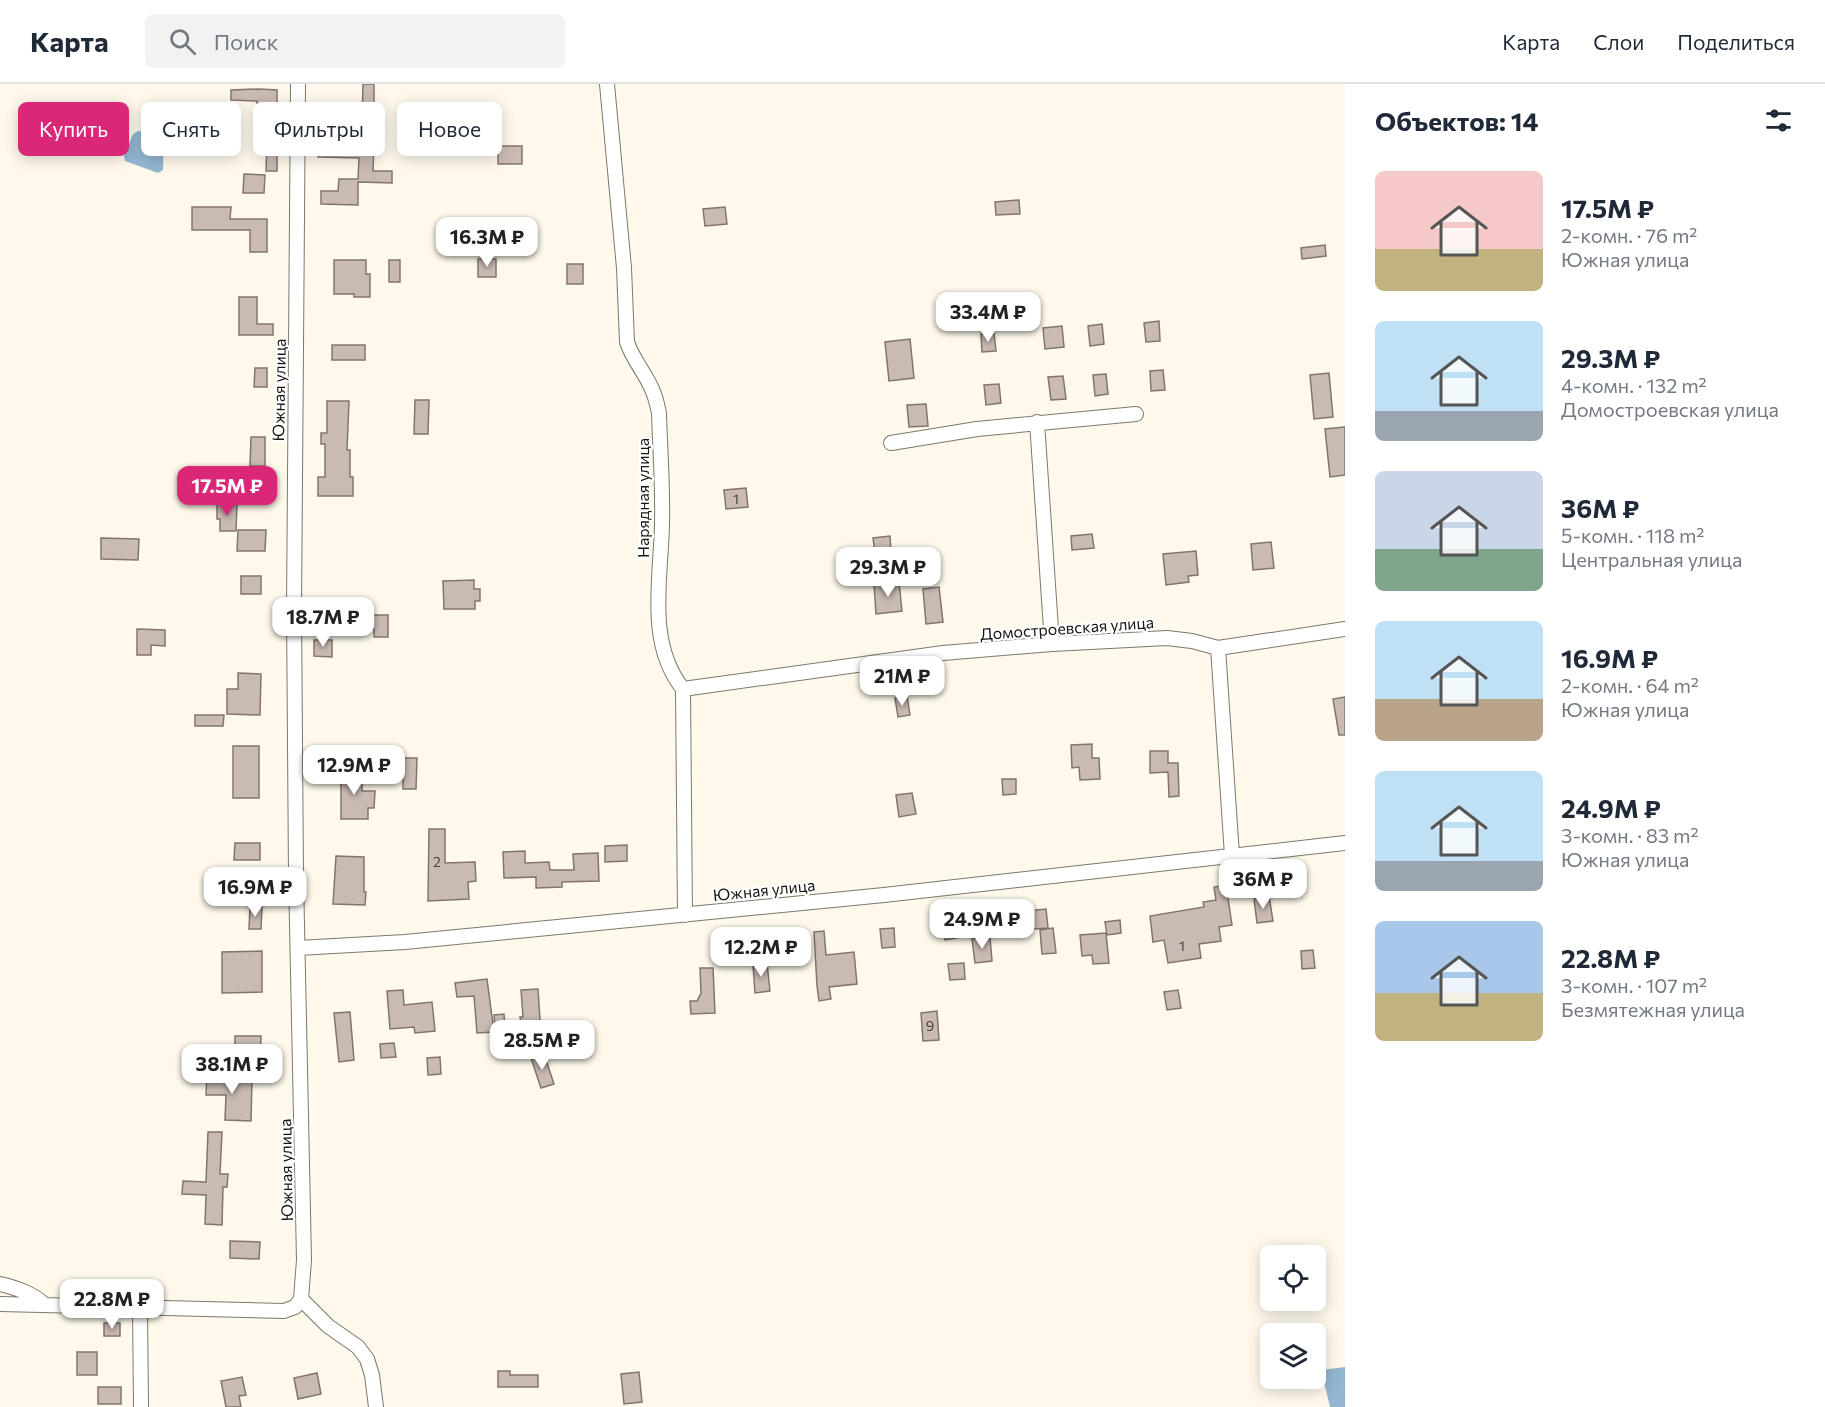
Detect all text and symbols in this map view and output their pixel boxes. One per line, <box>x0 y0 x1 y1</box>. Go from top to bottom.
search box <box>145 14 565 68</box>
text: Карта <box>30 24 109 58</box>
icon: search <box>166 25 199 58</box>
text: Поиск <box>214 28 278 55</box>
text: Карта <box>1502 29 1560 54</box>
text: Слои <box>1593 29 1644 54</box>
text: Поделиться <box>1677 29 1795 54</box>
chip: Купить <box>18 102 129 156</box>
chip: Снять <box>141 102 241 156</box>
chip: Фильтры <box>253 102 385 156</box>
chip: Новое <box>397 102 502 156</box>
icon: filters <box>1762 104 1795 137</box>
text: Объектов: 14 <box>1375 105 1539 136</box>
text: 17.5M ₽ <box>1561 192 1654 223</box>
icon: home <box>1423 195 1495 267</box>
pin: 16.3M ₽ <box>432 217 542 268</box>
text: 2-комн. · 76 m² <box>1561 223 1697 247</box>
text: 16.3M ₽ <box>450 224 524 248</box>
text: Южная улица <box>1561 247 1689 271</box>
pin: 33.4M ₽ <box>933 292 1043 343</box>
text: 33.4M ₽ <box>950 299 1026 323</box>
street label: Южная улица <box>268 338 289 441</box>
text: 29.3M ₽ <box>1561 342 1661 373</box>
icon: home <box>1423 345 1495 417</box>
text: 4-комн. · 132 m² <box>1561 373 1707 397</box>
text: Домостроевская улица <box>1561 397 1779 421</box>
street label: Нарядная улица <box>633 438 652 558</box>
pin: 17.5M ₽ <box>172 466 282 517</box>
text: 17.5M ₽ <box>191 473 263 497</box>
house number: 1 <box>733 490 739 507</box>
text: 36M ₽ <box>1561 492 1639 523</box>
icon: home <box>1423 495 1495 567</box>
text: 5-комн. · 118 m² <box>1561 523 1704 547</box>
pin: 29.3M ₽ <box>833 547 943 598</box>
text: Центральная улица <box>1561 547 1742 571</box>
text: 29.3M ₽ <box>850 554 926 578</box>
pin: 18.7M ₽ <box>268 597 378 648</box>
text: 18.7M ₽ <box>286 604 360 628</box>
street label: Домостроевская улица <box>979 612 1155 643</box>
text: 16.9M ₽ <box>1561 642 1658 673</box>
icon: home <box>1423 645 1495 717</box>
pin: 21M ₽ <box>860 656 944 707</box>
text: 21M ₽ <box>874 663 930 687</box>
text: 2-комн. · 64 m² <box>1561 673 1699 697</box>
text: Южная улица <box>1561 697 1689 721</box>
pin: 12.9M ₽ <box>299 745 409 796</box>
text: 12.9M ₽ <box>317 752 391 776</box>
text: 24.9M ₽ <box>1561 792 1661 823</box>
icon: home <box>1423 795 1495 867</box>
text: 3-комн. · 83 m² <box>1561 823 1699 847</box>
text: Южная улица <box>1561 847 1689 871</box>
house number: 2 <box>433 853 441 870</box>
pin: 36M ₽ <box>1221 859 1305 910</box>
text: 36M ₽ <box>1233 866 1293 890</box>
pin: 16.9M ₽ <box>200 867 310 918</box>
text: 16.9M ₽ <box>218 874 292 898</box>
street label: Южная улица <box>712 875 816 904</box>
pin: 24.9M ₽ <box>927 899 1037 950</box>
text: 24.9M ₽ <box>944 906 1020 930</box>
pin: 12.2M ₽ <box>706 927 816 978</box>
text: 12.2M ₽ <box>724 934 798 958</box>
house number: 1 <box>1179 937 1185 954</box>
text: 22.8M ₽ <box>1561 942 1660 973</box>
icon: home <box>1423 945 1495 1017</box>
text: 3-комн. · 107 m² <box>1561 973 1707 997</box>
text: Безмятежная улица <box>1561 997 1745 1021</box>
house number: 9 <box>926 1017 934 1034</box>
pin: 28.5M ₽ <box>487 1020 597 1071</box>
text: 28.5M ₽ <box>504 1027 580 1051</box>
pin: 38.1M ₽ <box>177 1044 287 1095</box>
text: 38.1M ₽ <box>196 1051 268 1075</box>
street label: Южная улица <box>275 1119 296 1222</box>
map controls <box>1260 1245 1326 1389</box>
button: locate <box>1260 1245 1326 1311</box>
pin: 22.8M ₽ <box>57 1279 167 1330</box>
text: 22.8M ₽ <box>74 1286 150 1310</box>
button: layers <box>1260 1323 1326 1389</box>

